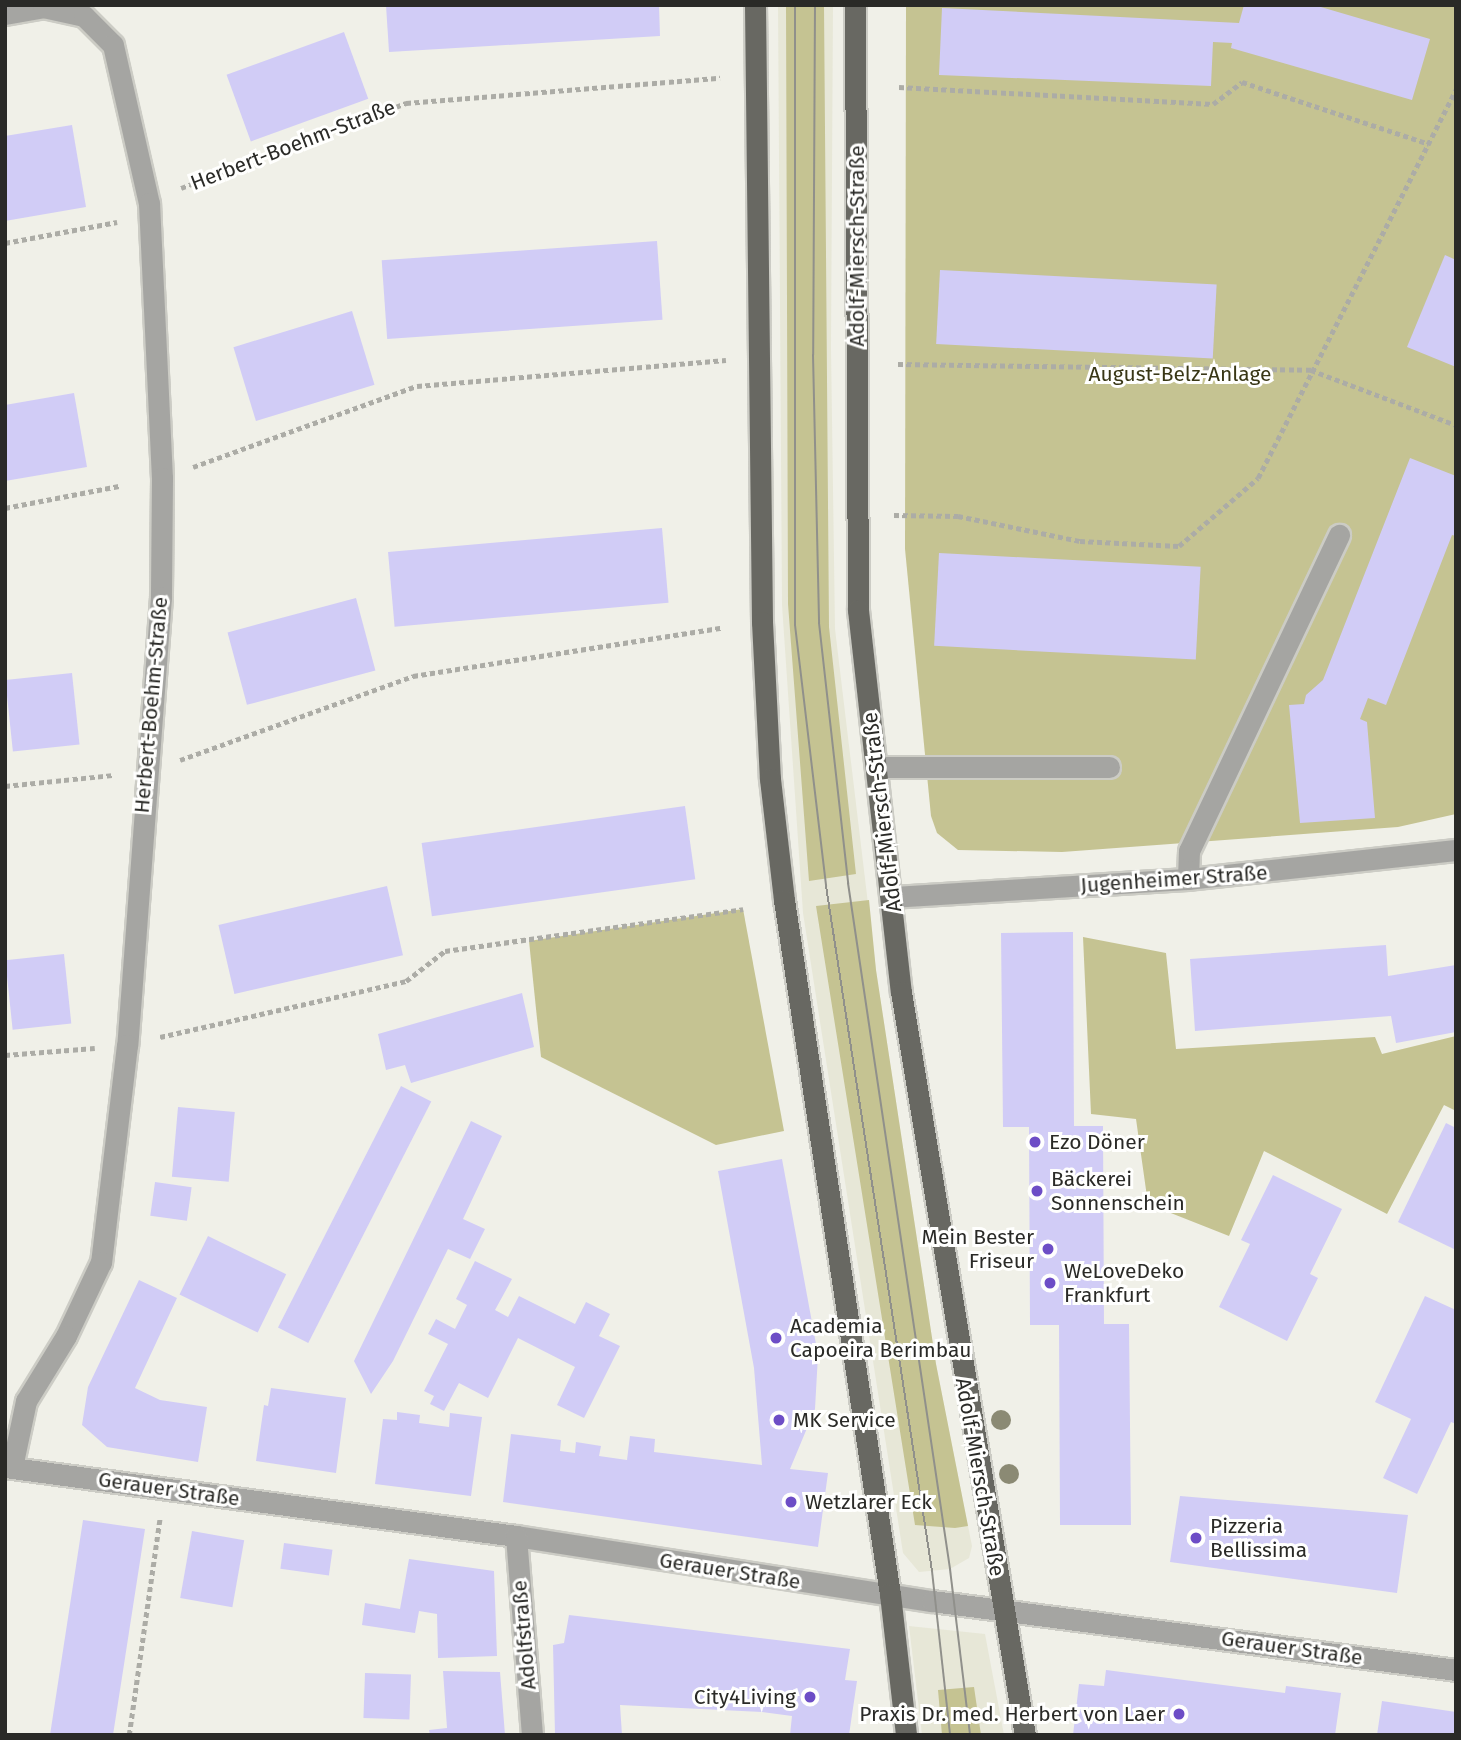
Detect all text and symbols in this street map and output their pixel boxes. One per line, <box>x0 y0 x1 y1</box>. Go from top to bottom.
street label: Herbert-Boehm-Straße <box>187 94 399 196</box>
street label: Adolf-Miersch-Straße <box>844 145 870 347</box>
park label: August-Belz-Anlage <box>1088 361 1272 387</box>
street label: Herbert-Boehm-Straße <box>129 596 173 814</box>
street label: Adolf-Miersch-Straße <box>857 711 907 913</box>
street label: Jugenheimer Straße <box>1080 860 1268 898</box>
place label: Ezo Döner <box>1049 1129 1145 1155</box>
marker: Ezo Döner <box>1027 1134 1043 1150</box>
place label: Bäckerei Sonnenschein <box>1051 1166 1185 1216</box>
marker: Bäckerei Sonnenschein <box>1029 1183 1045 1199</box>
place label: Mein Bester Friseur <box>922 1224 1034 1274</box>
marker: Mein Bester Friseur <box>1040 1241 1056 1257</box>
place label: WeLoveDeko Frankfurt <box>1064 1258 1184 1308</box>
marker: WeLoveDeko Frankfurt <box>1042 1275 1058 1291</box>
place label: Academia Capoeira Berimbau <box>790 1313 972 1363</box>
marker: Academia Capoeira Berimbau <box>768 1330 784 1346</box>
street label: Adolf-Miersch-Straße <box>950 1376 1010 1578</box>
place label: MK Service <box>793 1407 896 1433</box>
marker: MK Service <box>771 1412 787 1428</box>
street label: Gerauer Straße <box>97 1467 241 1511</box>
place label: Wetzlarer Eck <box>805 1489 932 1515</box>
marker: Wetzlarer Eck <box>783 1494 799 1510</box>
place label: Pizzeria Bellissima <box>1210 1513 1307 1563</box>
marker: Pizzeria Bellissima <box>1188 1530 1204 1546</box>
street label: Gerauer Straße <box>658 1547 802 1595</box>
street label: Adolfstraße <box>507 1579 541 1691</box>
street label: Gerauer Straße <box>1220 1626 1364 1670</box>
place label: City4Living <box>694 1684 796 1710</box>
marker: City4Living <box>802 1689 818 1705</box>
place label: Praxis Dr. med. Herbert von Laer <box>859 1701 1165 1727</box>
marker: Praxis Dr. med. Herbert von Laer <box>1171 1706 1187 1722</box>

